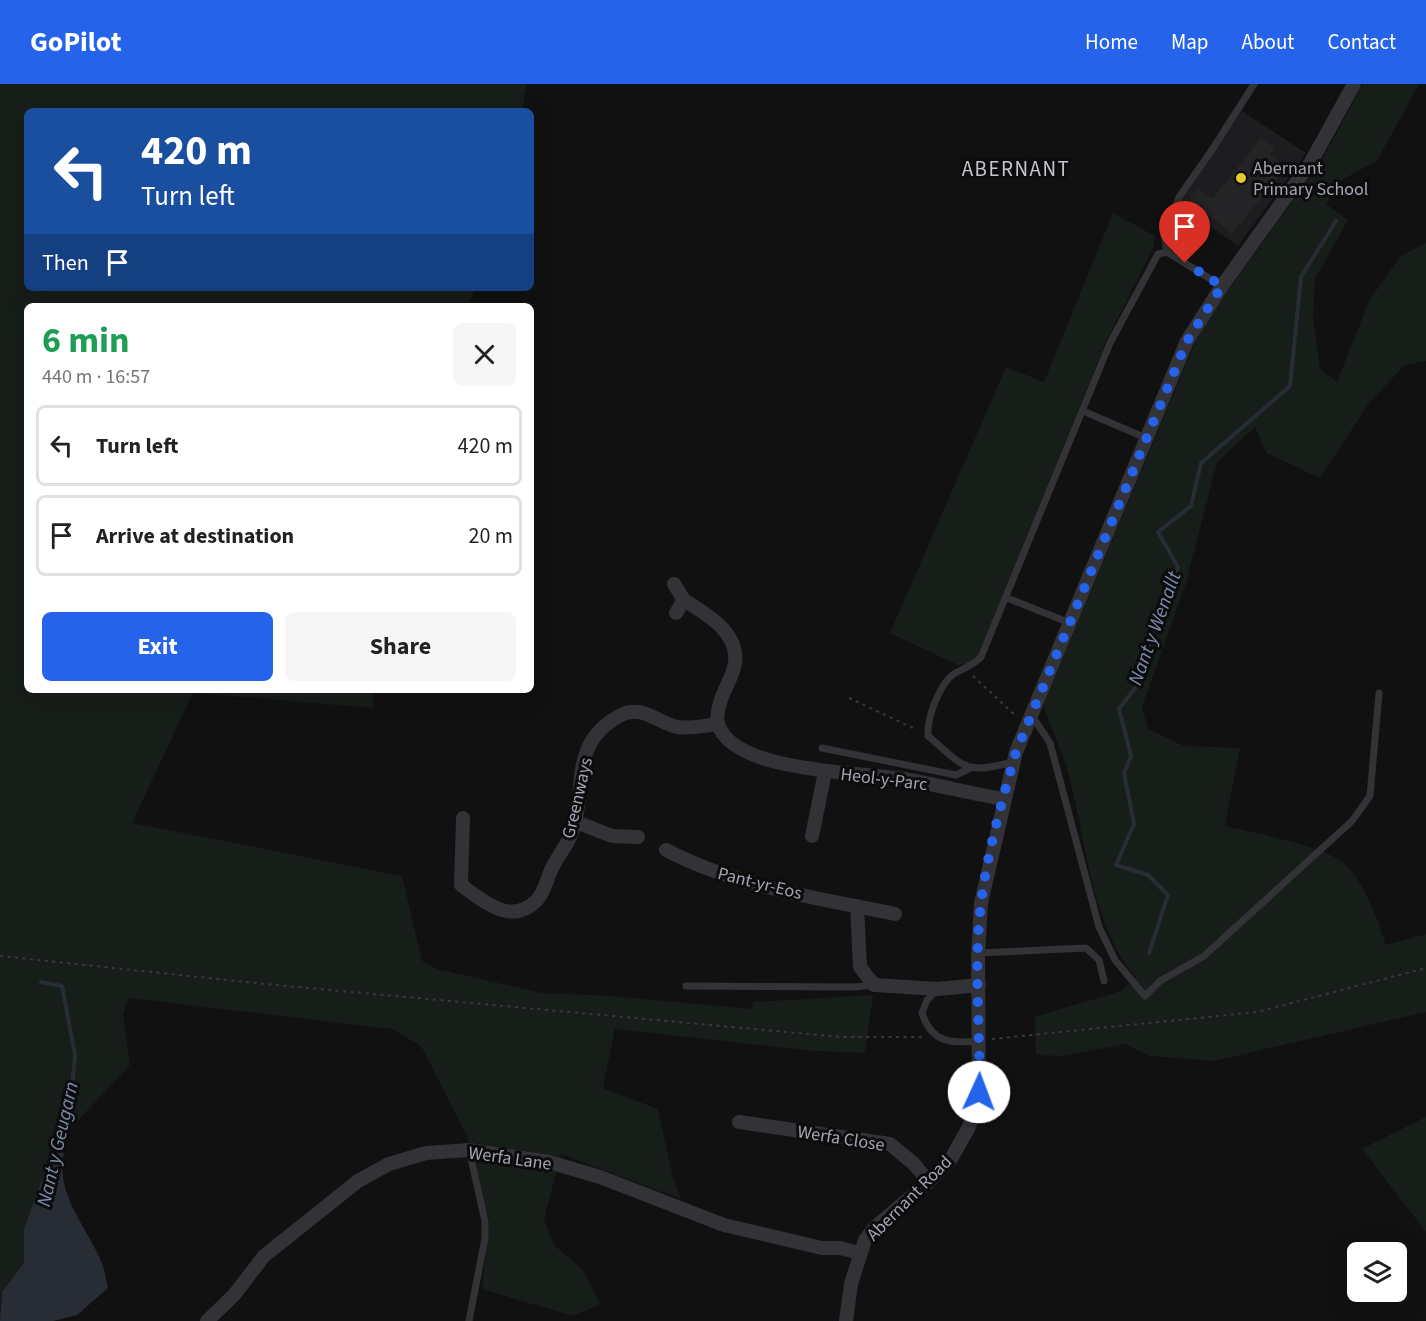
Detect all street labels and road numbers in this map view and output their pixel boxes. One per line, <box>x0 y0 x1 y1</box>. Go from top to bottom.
street label: Greenways <box>556 755 599 841</box>
street label: Heol-y-Parc <box>839 762 929 797</box>
street label: Pant-yr-Eos <box>715 861 805 906</box>
street label: Werfa Close <box>796 1119 886 1158</box>
street label: Werfa Lane <box>467 1140 553 1177</box>
street label: Abernant Road <box>861 1150 958 1247</box>

